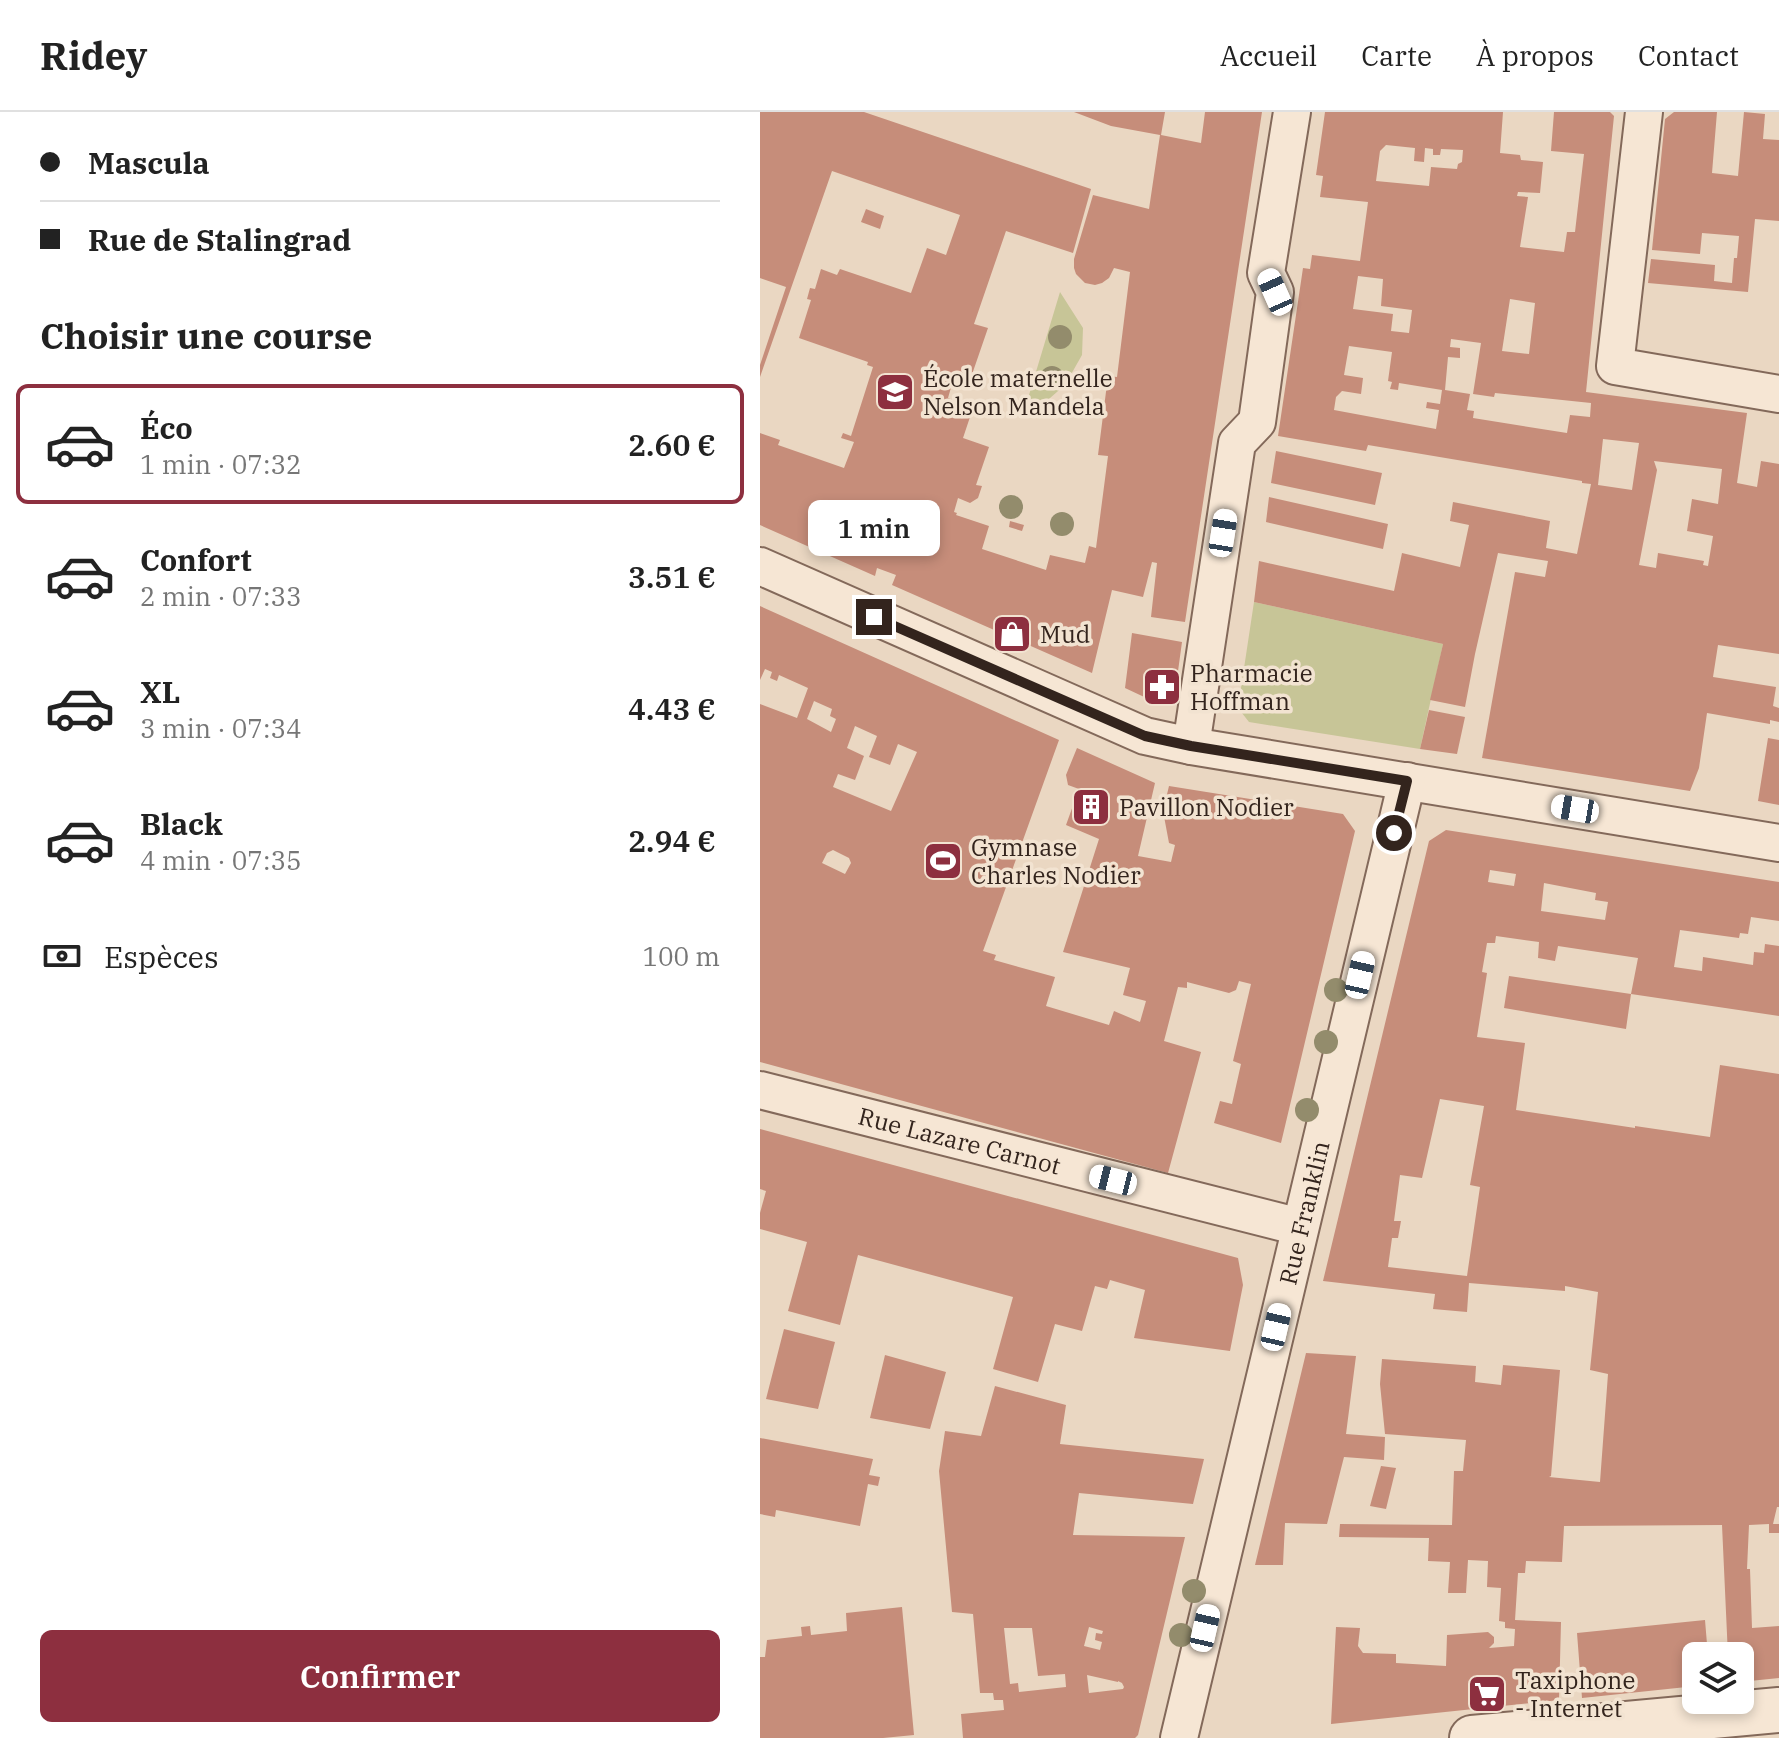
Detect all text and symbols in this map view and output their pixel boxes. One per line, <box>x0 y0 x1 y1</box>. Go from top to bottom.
text: Ridey <box>40 31 148 80</box>
text: Accueil <box>1220 37 1317 74</box>
text: Carte <box>1361 37 1432 74</box>
text: À propos <box>1476 37 1594 74</box>
text: Contact <box>1638 37 1739 74</box>
text: Mascula <box>88 143 210 182</box>
text: Rue de Stalingrad <box>88 220 351 259</box>
car <box>1254 265 1296 319</box>
text: Choisir une course <box>40 312 372 359</box>
place label: École maternelle Nelson Mandela <box>923 362 1113 422</box>
school or university icon: École maternelle Nelson Mandela <box>874 371 916 413</box>
icon: car <box>44 408 116 480</box>
text: Éco <box>140 408 193 447</box>
text: 2.60 € <box>628 425 716 464</box>
text: 1 min · 07:32 <box>140 447 302 481</box>
callout: 1 min <box>808 501 940 557</box>
car <box>1207 507 1239 559</box>
text: 1 min <box>838 511 910 545</box>
icon: car <box>44 540 116 612</box>
text: Confort <box>140 540 252 579</box>
text: 3.51 € <box>628 557 716 596</box>
text: 2 min · 07:33 <box>140 579 302 613</box>
route end <box>856 599 892 635</box>
shop icon: Mud <box>991 613 1033 655</box>
place label: Mud <box>1040 618 1090 650</box>
place label: Pharmacie Hoffman <box>1190 657 1313 717</box>
pharmacy icon: Pharmacie Hoffman <box>1141 666 1183 708</box>
icon: car <box>44 672 116 744</box>
text: XL <box>140 672 180 711</box>
text: 4.43 € <box>628 689 716 728</box>
text: 3 min · 07:34 <box>140 711 302 745</box>
building icon: Pavillon Nodier <box>1070 786 1112 828</box>
place label: Pavillon Nodier <box>1119 791 1294 823</box>
car <box>1549 793 1601 825</box>
icon: car <box>44 804 116 876</box>
text: Black <box>140 804 223 843</box>
route start <box>1376 815 1412 851</box>
text: 2.94 € <box>628 821 716 860</box>
place label: Gymnase Charles Nodier <box>971 831 1141 891</box>
sports icon: Gymnase Charles Nodier <box>922 840 964 882</box>
text: 4 min · 07:35 <box>140 843 302 877</box>
icon: cash <box>40 934 84 978</box>
text: Espèces <box>104 937 219 976</box>
text: 100 m <box>642 939 720 973</box>
car <box>1343 949 1377 1001</box>
street label: Rue Lazare Carnot <box>855 1100 1064 1182</box>
street label: Rue Franklin <box>1272 1137 1337 1288</box>
car <box>1087 1163 1139 1197</box>
car <box>1259 1301 1293 1353</box>
car <box>1188 1602 1222 1654</box>
button: Confirmer <box>40 1630 720 1722</box>
map controls <box>1682 1642 1754 1714</box>
button: layers <box>1682 1642 1754 1714</box>
place label: Taxiphone - Internet <box>1515 1664 1635 1724</box>
supermarket icon: Taxiphone - Internet <box>1466 1673 1508 1715</box>

